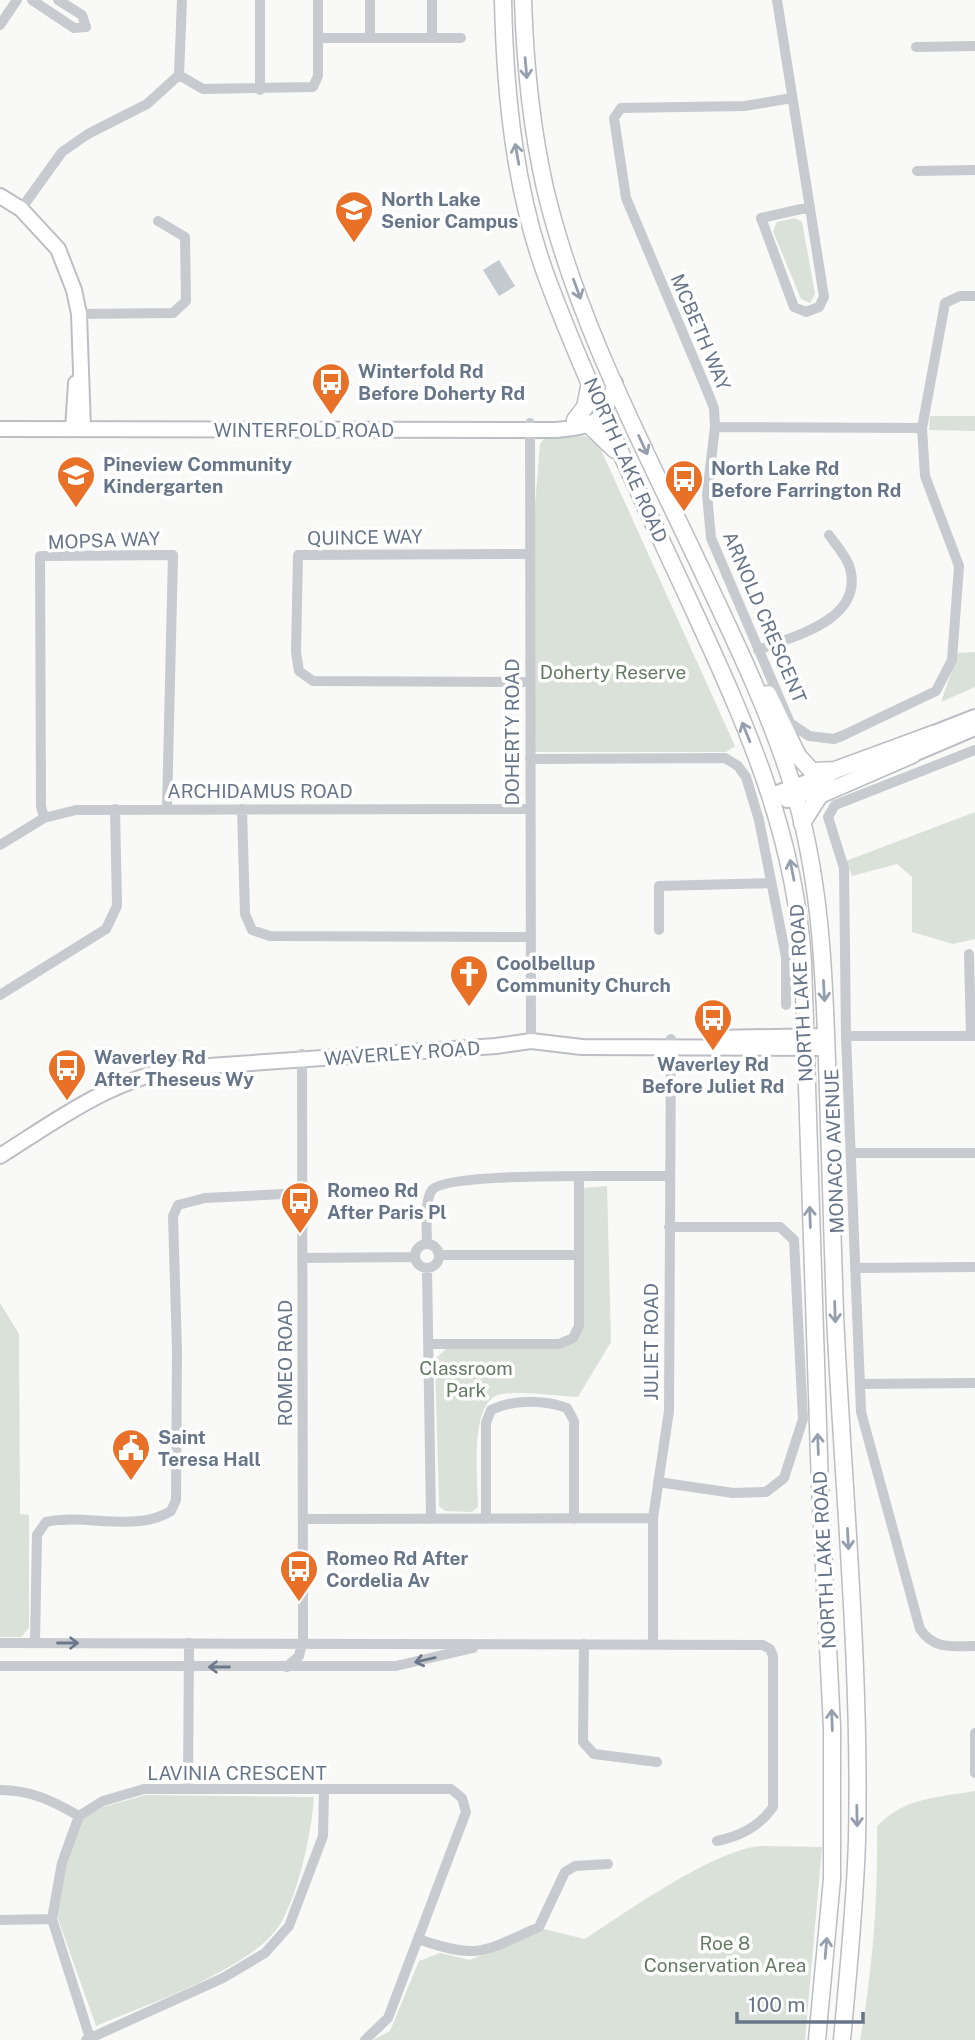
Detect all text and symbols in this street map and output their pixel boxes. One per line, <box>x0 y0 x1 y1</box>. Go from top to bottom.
one-way arrow <box>520 56 533 79</box>
one-way arrow <box>509 143 523 166</box>
place label: North Lake Senior Campus <box>381 188 518 232</box>
school or university icon: North Lake Senior Campus <box>333 189 375 244</box>
street label: MCBETH WAY <box>667 270 736 394</box>
one-way arrow <box>572 278 584 300</box>
place label: Winterfold Rd Before Doherty Rd <box>358 360 525 404</box>
bus stop icon: Winterfold Rd Before Doherty Rd <box>310 361 352 416</box>
street label: NORTH LAKE ROAD <box>580 374 672 546</box>
street label: WINTERFOLD ROAD <box>214 419 394 441</box>
one-way arrow <box>637 434 650 455</box>
place label: Pineview Community Kindergarten <box>103 453 293 497</box>
school or university icon: Pineview Community Kindergarten <box>55 454 97 509</box>
place label: North Lake Rd Before Farrington Rd <box>711 457 901 501</box>
bus stop icon: North Lake Rd Before Farrington Rd <box>663 458 705 513</box>
street label: QUINCE WAY <box>307 525 423 549</box>
street label: MOPSA WAY <box>47 527 161 553</box>
street label: ARNOLD CRESCENT <box>719 528 811 706</box>
street label: DOHERTY ROAD <box>501 659 523 805</box>
park label: Doherty Reserve <box>540 661 686 683</box>
one-way arrow <box>739 722 752 744</box>
street label: ARCHIDAMUS ROAD <box>167 780 353 802</box>
one-way arrow <box>784 860 798 882</box>
street label: NORTH LAKE ROAD <box>785 903 817 1083</box>
place label: Coolbellup Community Church <box>496 952 671 996</box>
church icon: Coolbellup Community Church <box>448 953 490 1008</box>
one-way arrow <box>818 979 831 1002</box>
bus stop icon: Waverley Rd Before Juliet Rd <box>692 997 734 1052</box>
street label: WAVERLEY ROAD <box>323 1037 481 1069</box>
place label: Waverley Rd After Theseus Wy <box>94 1046 254 1090</box>
bus stop icon: Waverley Rd After Theseus Wy <box>46 1047 88 1102</box>
place label: Waverley Rd Before Juliet Rd <box>642 1053 784 1097</box>
street label: MONACO AVENUE <box>820 1068 848 1234</box>
place label: Romeo Rd After Paris Pl <box>327 1179 447 1223</box>
bus stop icon: Romeo Rd After Paris Pl <box>279 1180 321 1235</box>
one-way arrow <box>803 1206 816 1229</box>
street label: JULIET ROAD <box>640 1283 662 1401</box>
street label: ROMEO ROAD <box>274 1300 296 1426</box>
one-way arrow <box>829 1300 842 1323</box>
park label: Classroom Park <box>419 1357 513 1401</box>
place label: Saint Teresa Hall <box>158 1426 261 1470</box>
public building icon: Saint Teresa Hall <box>110 1427 152 1482</box>
one-way arrow <box>812 1433 825 1456</box>
street label: NORTH LAKE ROAD <box>808 1470 840 1650</box>
one-way arrow <box>841 1527 854 1550</box>
place label: Romeo Rd After Cordelia Av <box>326 1547 468 1591</box>
bus stop icon: Romeo Rd After Cordelia Av <box>278 1548 320 1603</box>
one-way arrow <box>56 1636 79 1650</box>
one-way arrow <box>414 1653 437 1667</box>
one-way arrow <box>207 1660 230 1674</box>
one-way arrow <box>825 1709 838 1732</box>
street label: LAVINIA CRESCENT <box>147 1762 327 1784</box>
one-way arrow <box>850 1804 864 1827</box>
park label: Roe 8 Conservation Area <box>644 1932 806 1976</box>
one-way arrow <box>819 1937 832 1959</box>
scale bar <box>737 1980 863 2024</box>
text: 100 m <box>748 1992 805 2017</box>

